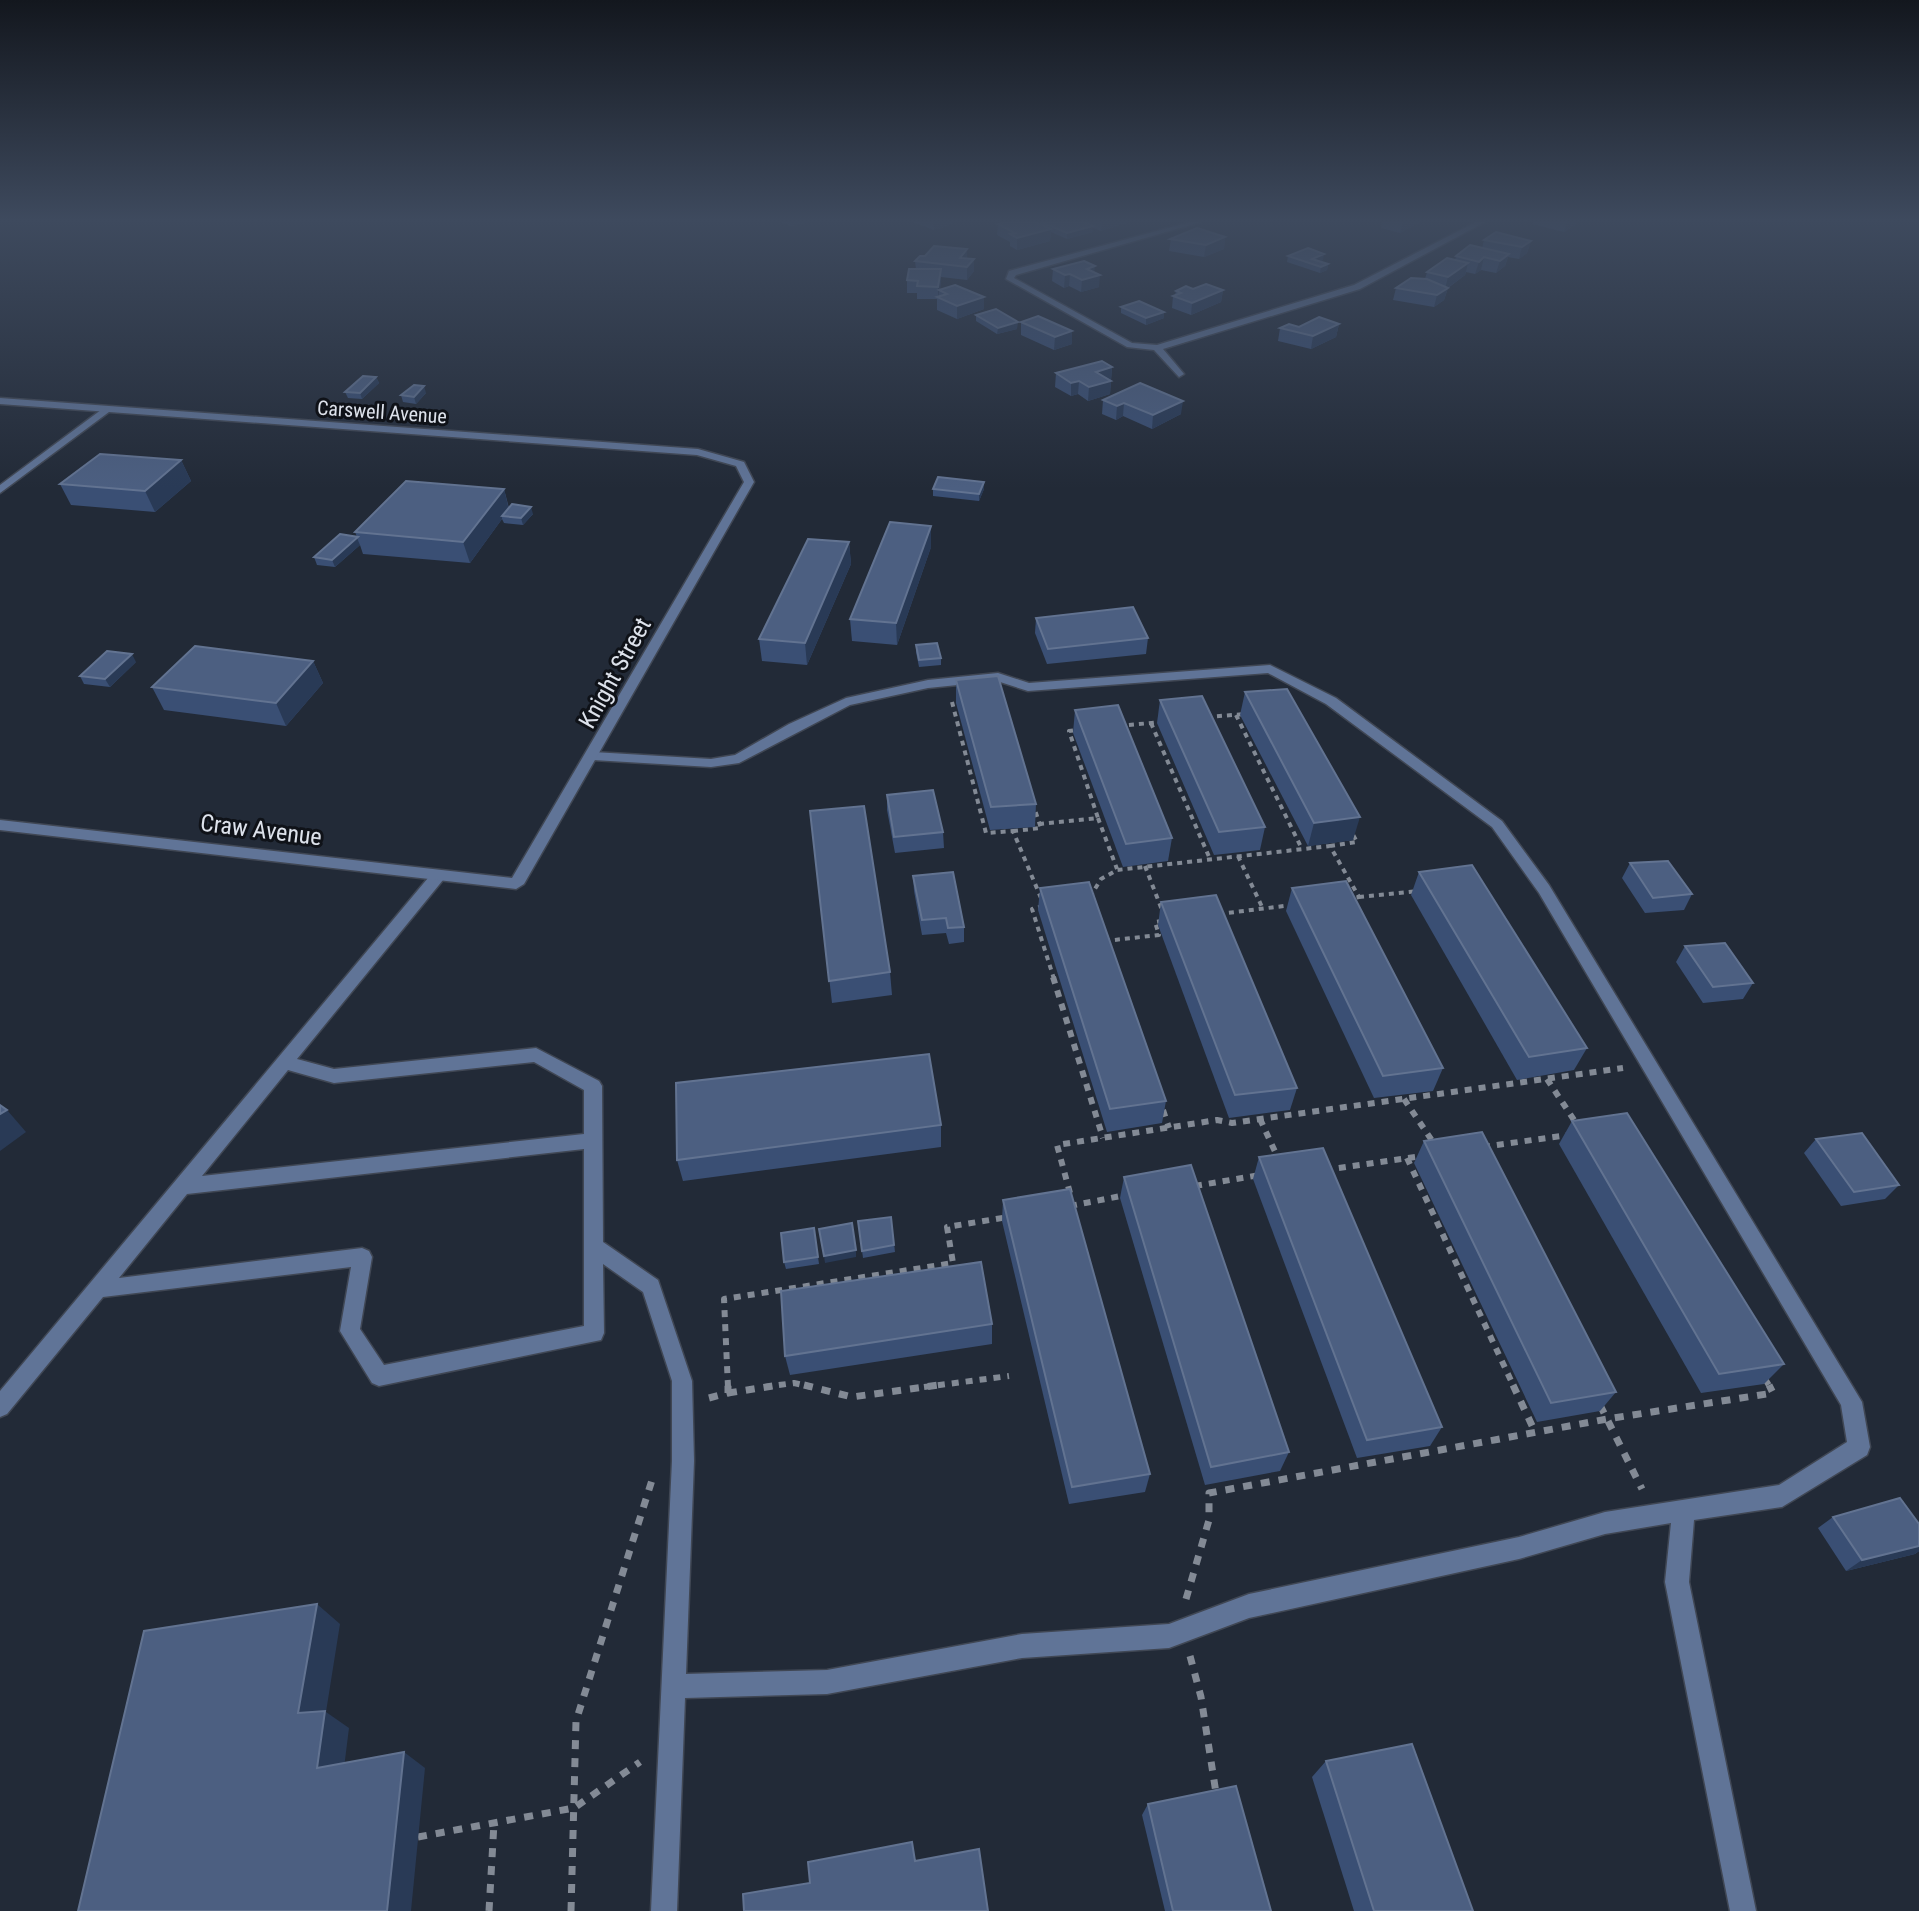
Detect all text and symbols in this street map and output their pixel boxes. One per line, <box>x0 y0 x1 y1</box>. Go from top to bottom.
street label: Carswell Avenue <box>316 395 448 429</box>
street label: Knight Street <box>573 613 657 733</box>
street label: Craw Avenue <box>199 809 323 851</box>

